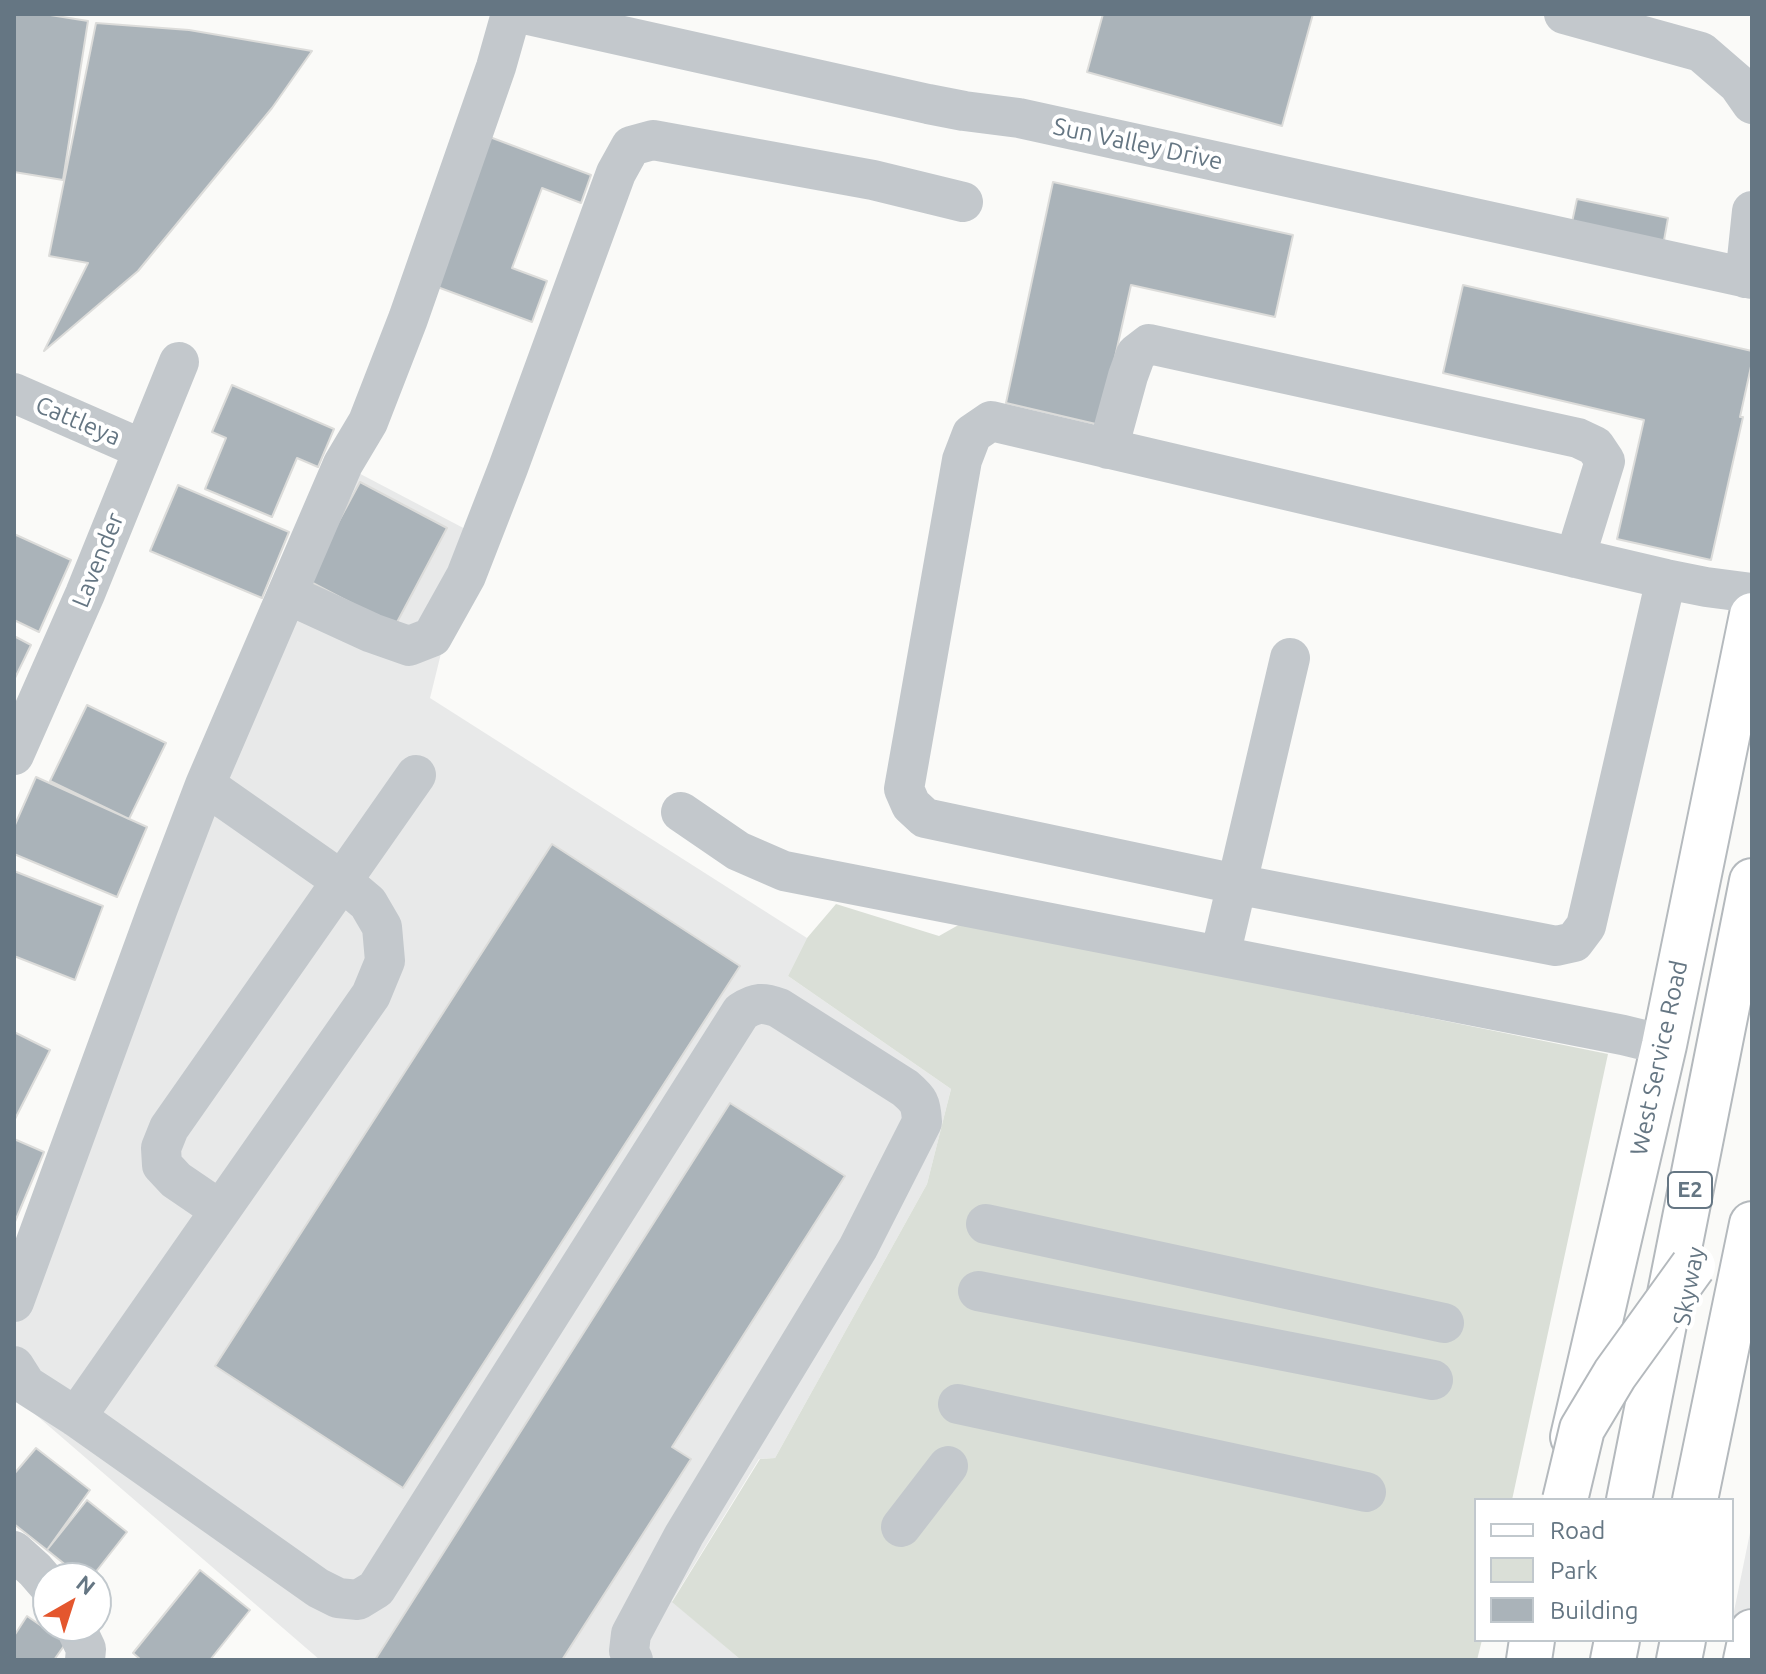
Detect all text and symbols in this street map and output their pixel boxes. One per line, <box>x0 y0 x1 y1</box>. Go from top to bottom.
street label: Sun Valley Drive <box>1051 112 1225 176</box>
street label: Cattleya <box>31 390 125 452</box>
street label: Lavender <box>66 508 130 612</box>
street label: West Service Road <box>1624 958 1694 1158</box>
road number: E2 <box>1668 1172 1712 1208</box>
street label: Skyway <box>1667 1244 1711 1328</box>
legend <box>1474 1498 1734 1642</box>
text: Road <box>1550 1517 1605 1544</box>
text: Park <box>1550 1557 1598 1584</box>
north arrow <box>32 1562 112 1642</box>
text: N <box>72 1570 100 1599</box>
text: Building <box>1550 1597 1638 1624</box>

